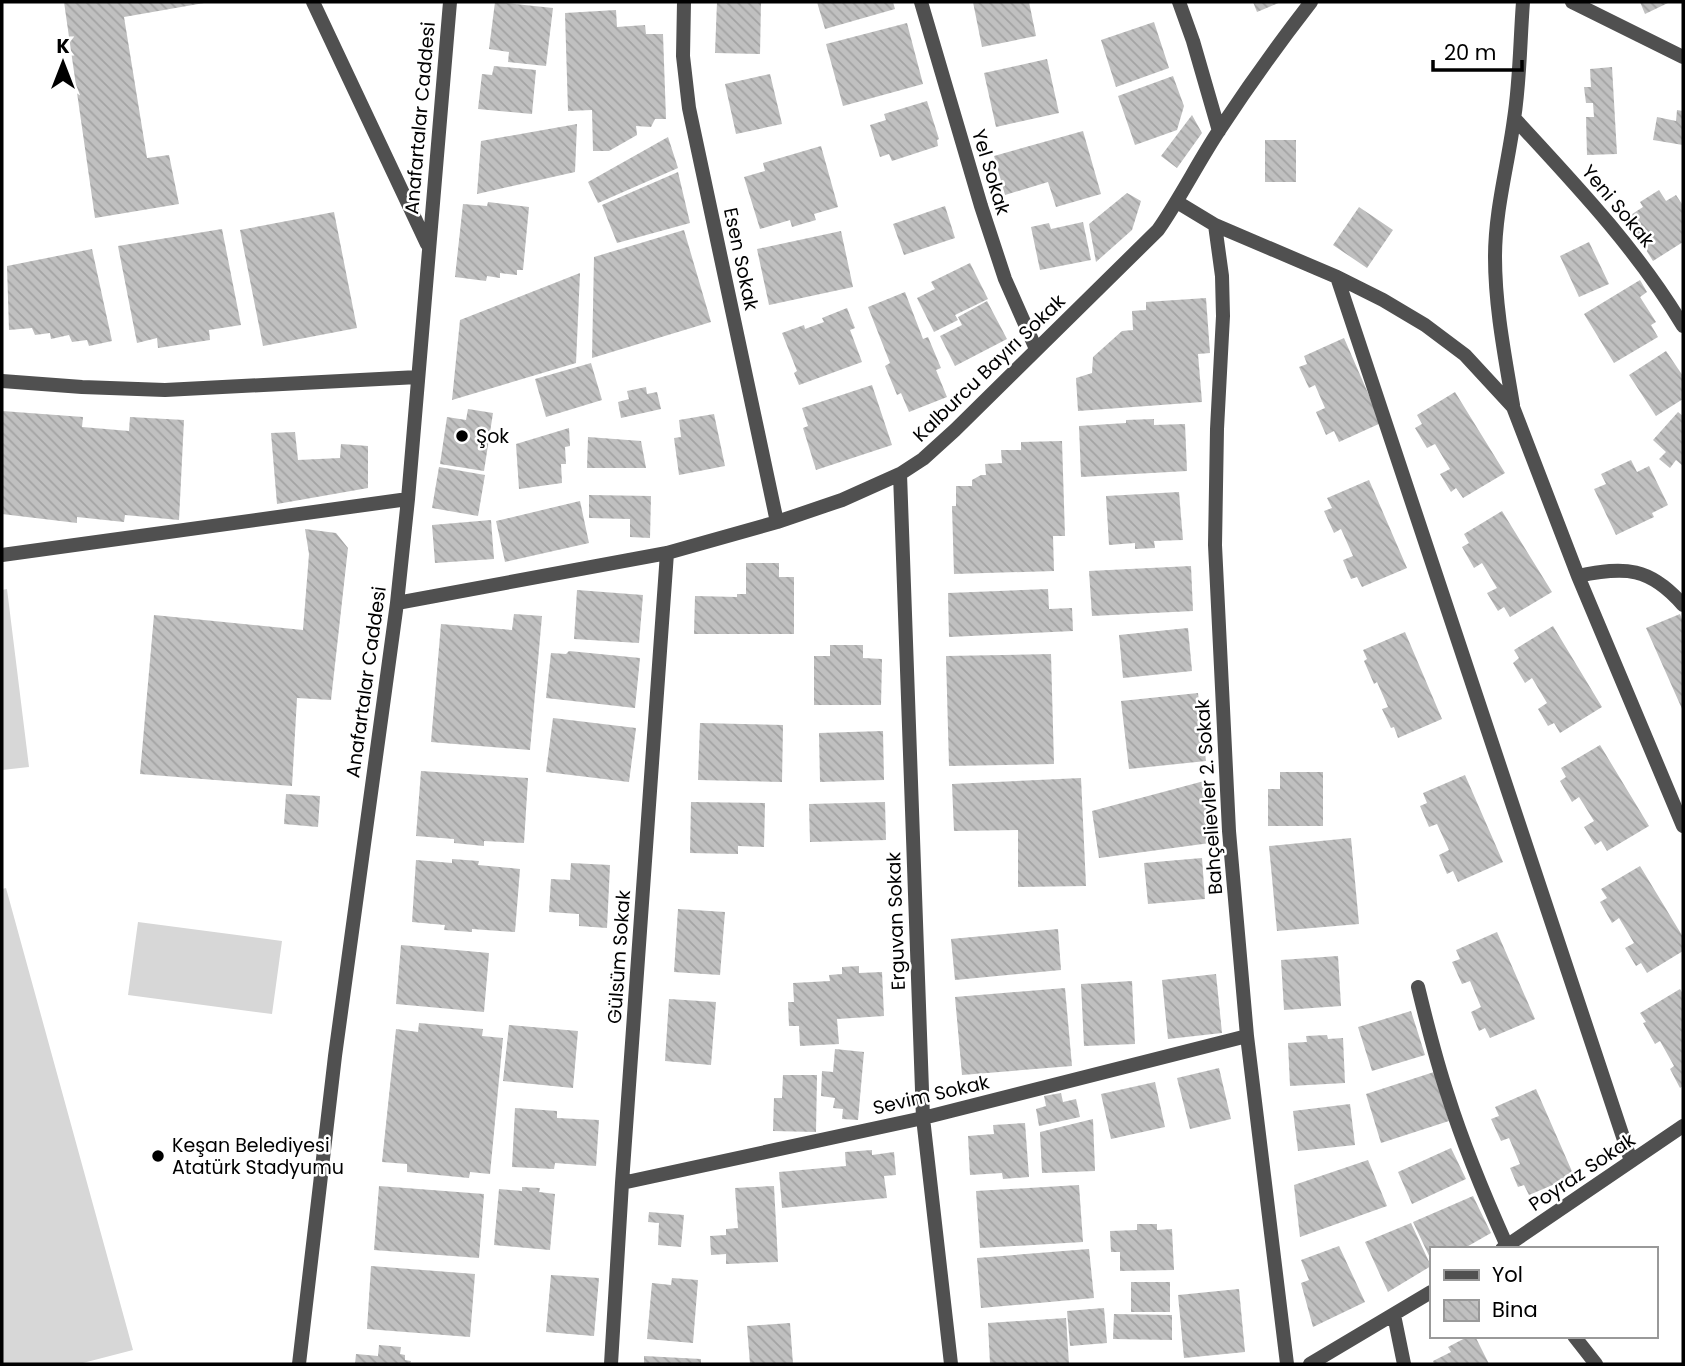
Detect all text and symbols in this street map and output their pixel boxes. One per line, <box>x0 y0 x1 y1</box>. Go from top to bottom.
street label: Anafartalar Caddesi <box>398 21 442 215</box>
north arrow <box>28 28 98 98</box>
scale bar <box>1433 28 1522 72</box>
text: K <box>56 33 70 60</box>
text: 20 m <box>1444 38 1497 67</box>
street label: Yel Sokak <box>965 126 1017 218</box>
street label: Yeni Sokak <box>1575 159 1661 253</box>
street label: Esen Sokak <box>717 205 765 313</box>
street label: Kalburcu Bayırı Sokak <box>907 288 1071 448</box>
place label: Şok <box>476 423 509 450</box>
marker: Şok <box>454 428 470 444</box>
street label: Anafartalar Caddesi <box>339 585 393 779</box>
street label: Bahçelievler 2. Sokak <box>1189 698 1229 896</box>
street label: Erguvan Sokak <box>880 851 912 991</box>
street label: Gülsüm Sokak <box>601 889 637 1025</box>
street label: Sevim Sokak <box>870 1068 992 1121</box>
street label: Poyraz Sokak <box>1523 1126 1641 1218</box>
place label: Keşan Belediyesi Atatürk Stadyumu <box>172 1132 344 1181</box>
marker: Keşan Belediyesi Atatürk Stadyumu <box>150 1148 166 1164</box>
legend <box>1430 1247 1657 1338</box>
text: Yol <box>1492 1260 1523 1289</box>
text: Bina <box>1492 1295 1538 1324</box>

